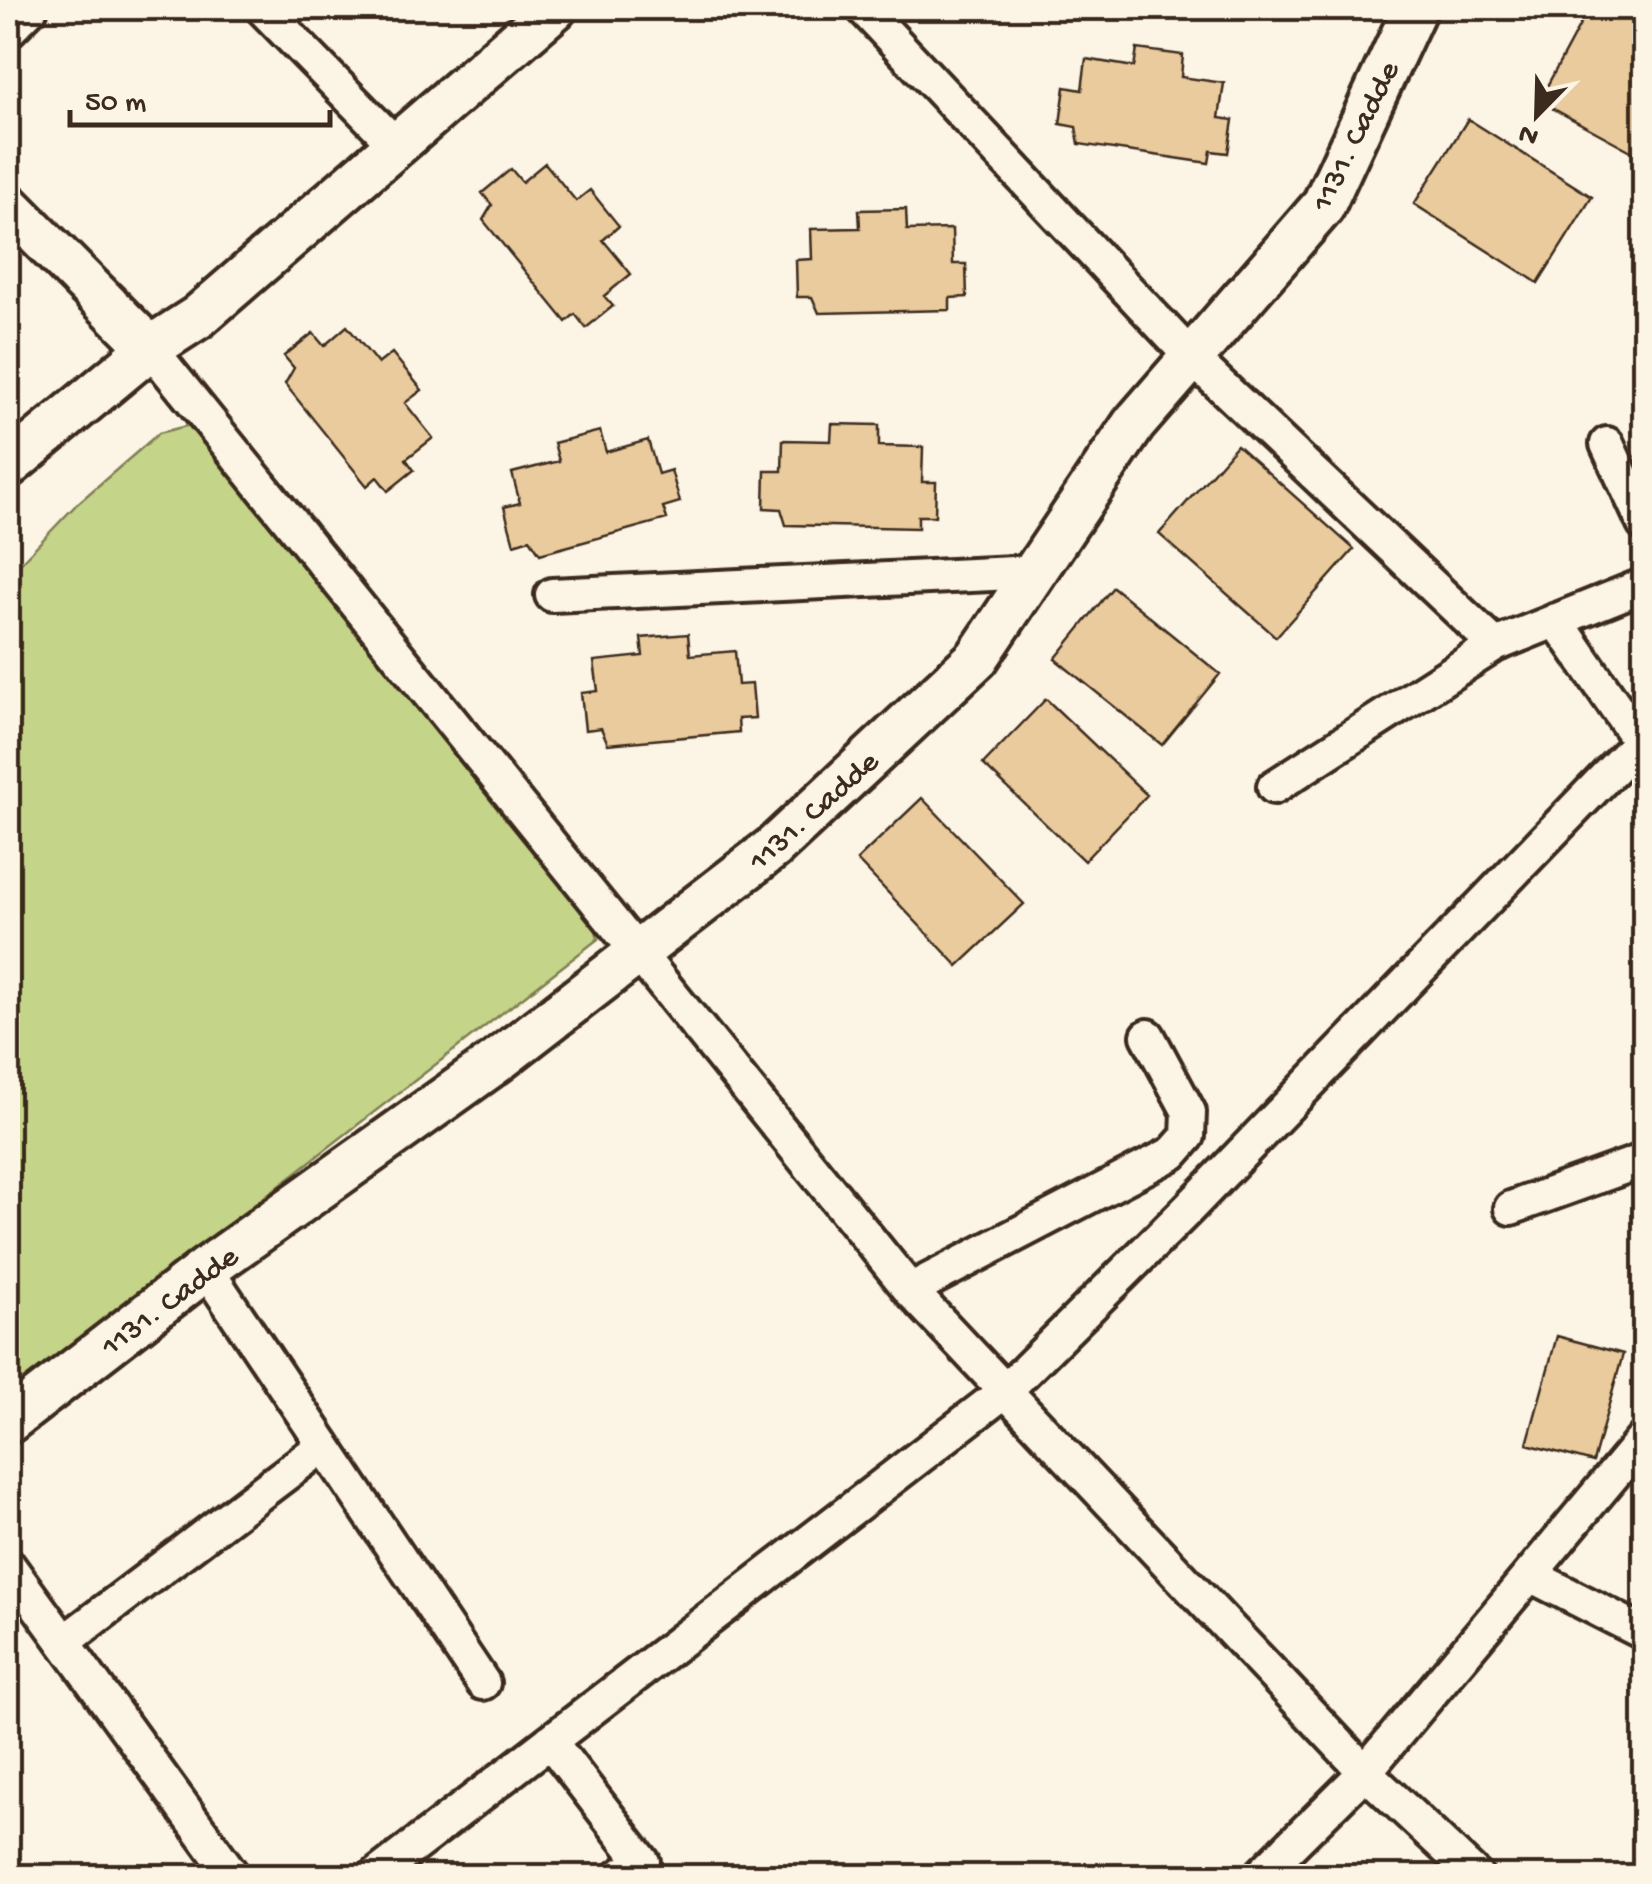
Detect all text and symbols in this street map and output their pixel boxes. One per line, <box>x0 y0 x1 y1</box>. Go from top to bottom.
street label: 1131. Cadde <box>1304 56 1410 219</box>
scale bar <box>70 65 330 127</box>
north arrow <box>1487 65 1587 165</box>
text: 50 m <box>85 87 146 122</box>
text: N <box>1514 115 1544 153</box>
street label: 1131. Cadde <box>742 744 889 882</box>
street label: 1131. Cadde <box>94 1239 248 1368</box>

